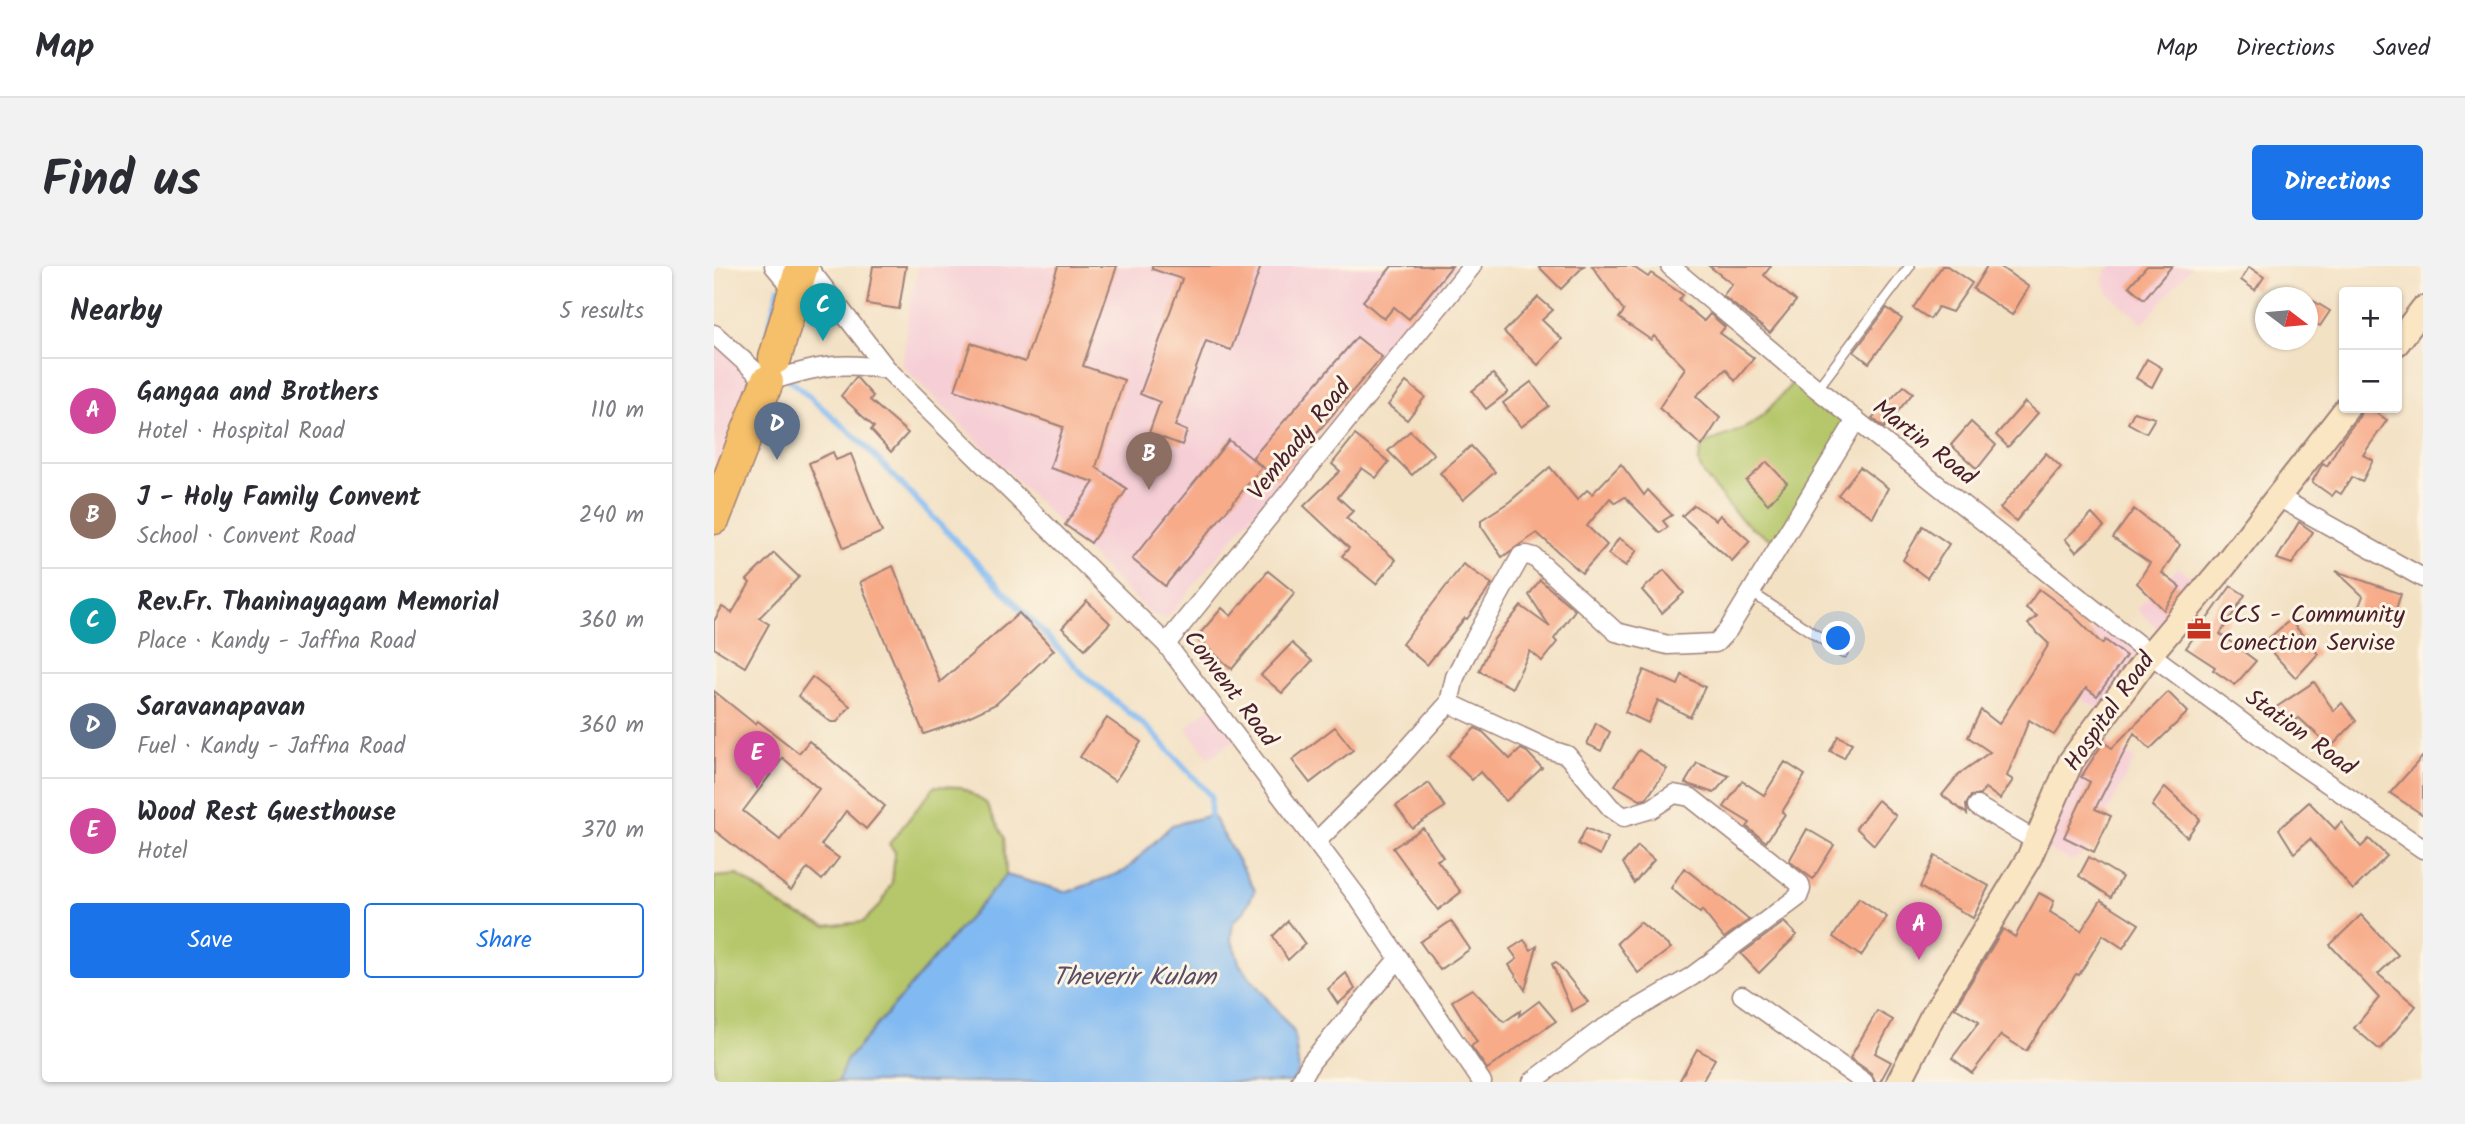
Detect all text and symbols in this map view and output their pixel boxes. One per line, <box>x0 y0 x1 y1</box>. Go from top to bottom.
text: Map <box>35 22 95 75</box>
text: Map <box>2156 29 2198 68</box>
text: Directions <box>2236 29 2335 68</box>
text: Saved <box>2373 29 2430 68</box>
text: Find us <box>42 143 200 221</box>
button: Directions <box>2252 145 2423 220</box>
pin: C <box>800 283 846 341</box>
north arrow <box>2255 287 2318 350</box>
map controls <box>2339 287 2402 413</box>
button: + <box>2339 287 2402 350</box>
text: Nearby <box>70 288 162 336</box>
text: 5 results <box>559 294 644 330</box>
button: − <box>2339 350 2402 413</box>
street label: Vembady Road <box>1238 370 1362 510</box>
text: Gangaa and Brothers <box>137 372 379 414</box>
street label: Martin Road <box>1863 390 1986 497</box>
text: A <box>86 393 100 429</box>
text: 110 m <box>591 393 644 429</box>
pin: D <box>754 402 800 460</box>
text: Hotel · Hospital Road <box>137 414 344 450</box>
pin: B <box>1126 432 1172 490</box>
text: J - Holy Family Convent <box>137 477 421 519</box>
text: B <box>86 498 100 534</box>
text: 240 m <box>579 498 644 534</box>
text: School · Convent Road <box>137 519 355 555</box>
text: Rev.Fr. Thaninayagam Memorial <box>137 582 499 624</box>
place label: CCS - Community Conection Servise <box>2219 596 2406 663</box>
text: C <box>86 603 100 639</box>
text: 360 m <box>579 603 644 639</box>
office icon: CCS - Community Conection Servise <box>2185 615 2213 643</box>
your location <box>1821 621 1855 655</box>
street label: Convent Road <box>1173 622 1288 757</box>
text: Place · Kandy - Jaffna Road <box>137 624 416 660</box>
street label: Hospital Road <box>2054 643 2166 780</box>
street label: Station Road <box>2236 679 2365 787</box>
text: Saravanapavan <box>137 687 305 729</box>
text: D <box>85 708 101 744</box>
text: 360 m <box>579 708 644 744</box>
text: Fuel · Kandy - Jaffna Road <box>137 729 405 765</box>
pin: E <box>734 731 780 789</box>
text: Wood Rest Guesthouse <box>137 792 396 834</box>
text: E <box>87 813 99 849</box>
text: 370 m <box>581 813 644 849</box>
text: Hotel <box>137 834 188 870</box>
pin: A <box>1896 902 1942 960</box>
button: Save <box>70 903 350 978</box>
button: Share <box>364 903 644 978</box>
water label: Theverir Kulam <box>1052 957 1218 999</box>

